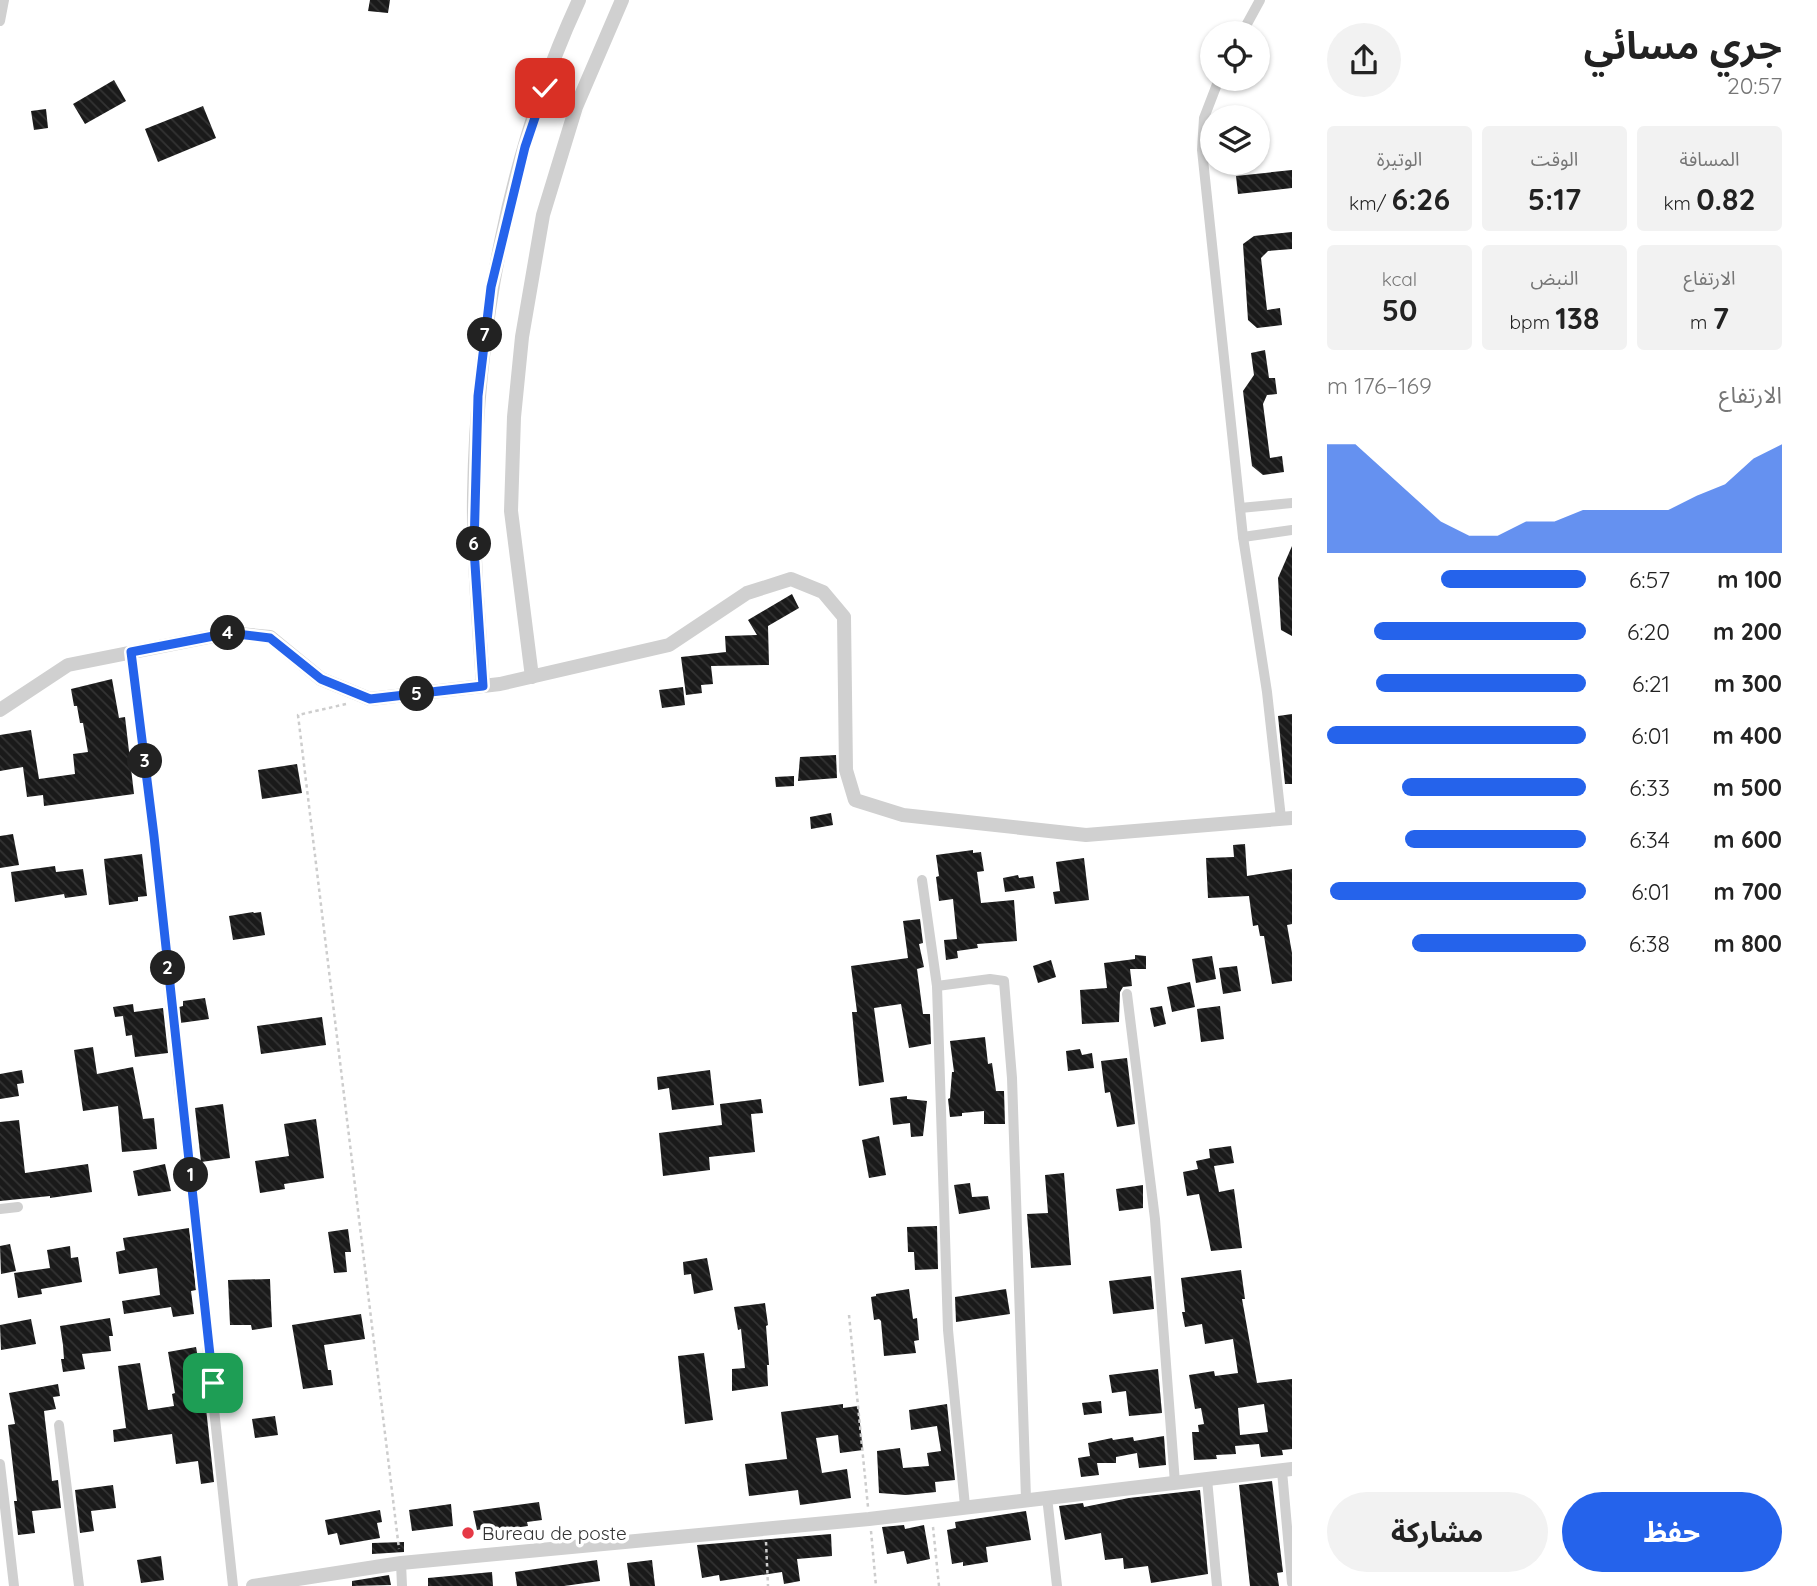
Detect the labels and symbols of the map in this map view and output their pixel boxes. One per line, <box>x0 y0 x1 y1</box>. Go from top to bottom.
pin <box>515 58 575 118</box>
pin: 7 <box>468 318 503 352</box>
pin: 6 <box>456 526 491 562</box>
pin: 4 <box>210 616 246 650</box>
pin: 5 <box>400 676 434 712</box>
pin: 3 <box>128 744 162 778</box>
pin: 2 <box>150 950 186 986</box>
pin: 1 <box>174 1158 208 1192</box>
pin <box>183 1353 243 1413</box>
place label: Bureau de poste <box>482 1521 627 1545</box>
marker: Bureau de poste <box>460 1525 476 1541</box>

